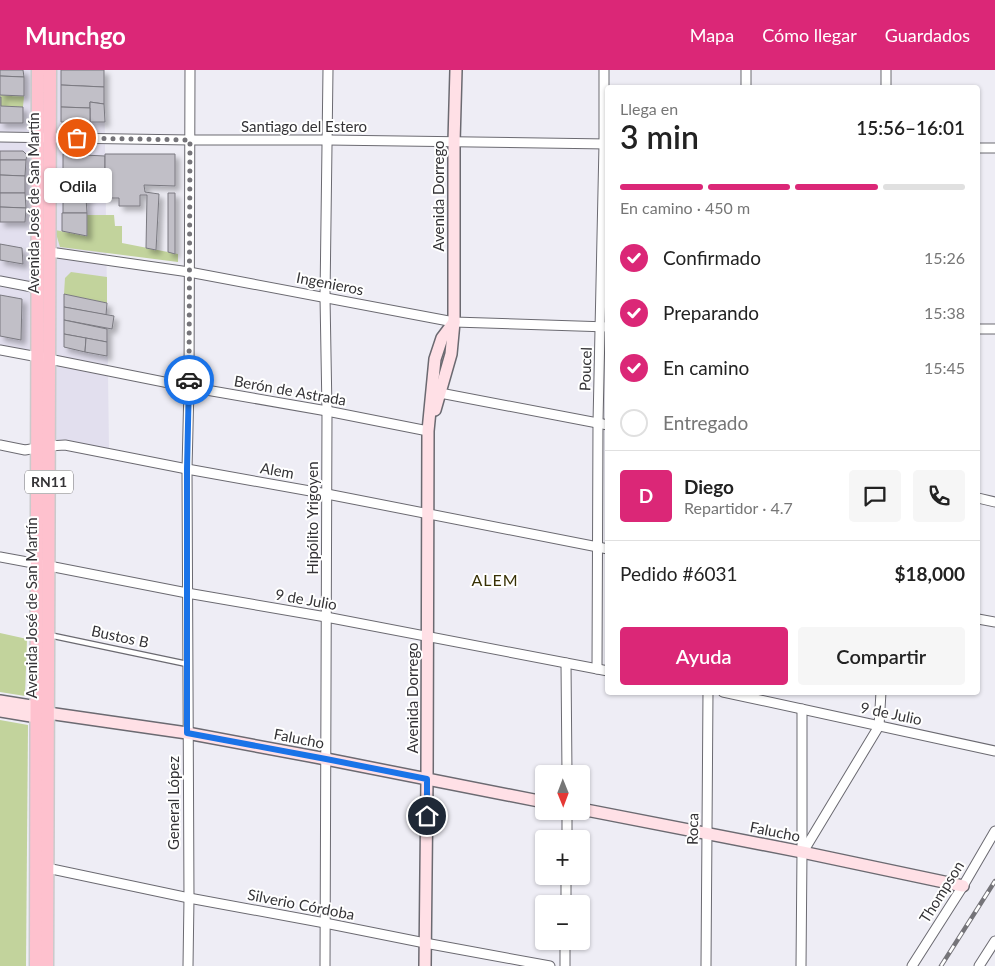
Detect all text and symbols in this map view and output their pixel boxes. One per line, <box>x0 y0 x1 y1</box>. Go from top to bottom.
text: Munchgo <box>25 21 126 50</box>
text: Mapa <box>690 24 734 46</box>
text: Cómo llegar <box>762 24 857 46</box>
text: Guardados <box>885 24 970 46</box>
text: Llega en <box>620 99 678 118</box>
street label: Avenida José de San Martín <box>24 112 42 294</box>
text: 15:56–16:01 <box>856 116 965 139</box>
pin <box>56 117 98 159</box>
street label: Santiago del Estero <box>241 117 367 135</box>
text: 3 min <box>620 117 699 156</box>
icon: bag <box>63 124 91 152</box>
street label: Avenida Dorrego <box>429 140 447 252</box>
callout: Odila <box>43 168 111 203</box>
text: Odila <box>59 176 97 195</box>
text: En camino · 450 m <box>620 198 750 217</box>
icon: check <box>620 244 648 272</box>
text: Confirmado <box>663 246 761 269</box>
text: 15:26 <box>924 248 965 267</box>
street label: Ingenieros <box>295 268 365 298</box>
icon: check <box>620 299 648 327</box>
text: Preparando <box>663 301 759 324</box>
text: 15:38 <box>924 303 965 322</box>
street label: Poucel <box>575 347 595 391</box>
icon: check <box>620 354 648 382</box>
courier <box>164 355 214 405</box>
text: En camino <box>663 356 749 379</box>
text: 15:45 <box>924 358 965 377</box>
icon: car <box>175 366 203 394</box>
street label: Berón de Astrada <box>233 371 348 409</box>
text: Entregado <box>663 411 748 434</box>
street label: Alem <box>259 458 295 482</box>
street label: Hipólito Yrigoyen <box>303 461 321 575</box>
button: chat <box>849 470 901 522</box>
button: phone <box>913 470 965 522</box>
road number: RN11 <box>25 471 73 494</box>
text: Diego <box>684 475 734 498</box>
text: D <box>639 484 653 507</box>
text: Repartidor · 4.7 <box>684 498 793 517</box>
street label: Avenida José de San Martín <box>22 517 40 699</box>
text: Pedido #6031 <box>620 562 738 585</box>
text: $18,000 <box>894 562 965 585</box>
district label: ALEM <box>471 570 519 589</box>
street label: 9 de Julio <box>274 585 338 613</box>
street label: Bustos B <box>90 621 151 651</box>
button: Ayuda <box>620 627 788 685</box>
button: Compartir <box>798 627 965 685</box>
street label: Avenida Dorrego <box>403 642 421 754</box>
street label: 9 de Julio <box>859 698 924 728</box>
street label: Falucho <box>273 724 326 752</box>
street label: General López <box>164 756 182 850</box>
north arrow <box>535 765 590 820</box>
map controls <box>535 765 590 950</box>
pin <box>406 795 448 837</box>
icon: home <box>413 802 441 830</box>
street label: Roca <box>683 813 701 845</box>
street label: Falucho <box>749 817 802 845</box>
button: + <box>535 830 590 885</box>
street label: Thompson <box>915 857 967 926</box>
street label: Silverio Córdoba <box>246 885 356 923</box>
button: − <box>535 895 590 950</box>

